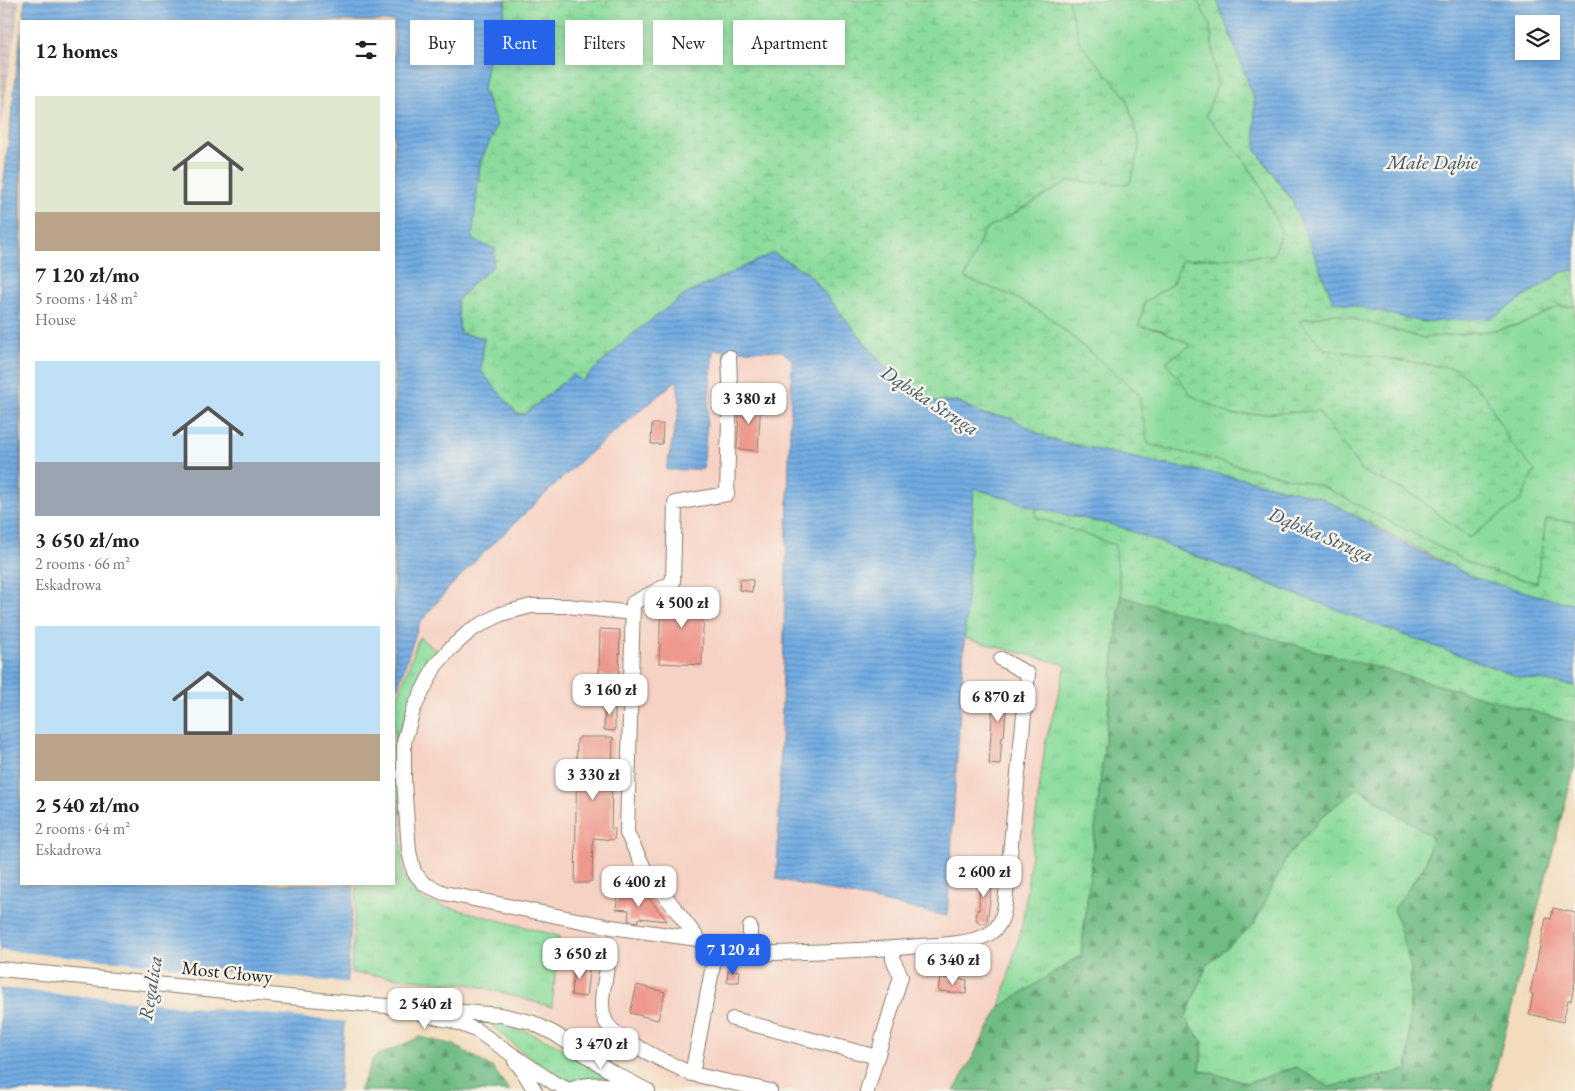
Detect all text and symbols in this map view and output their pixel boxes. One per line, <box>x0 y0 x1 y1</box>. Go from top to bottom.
map controls <box>1515 15 1560 60</box>
button: layers <box>1515 15 1560 60</box>
chip: Buy <box>410 20 474 65</box>
chip: Rent <box>484 20 555 65</box>
chip: Filters <box>565 20 643 65</box>
chip: New <box>653 20 723 65</box>
chip: Apartment <box>733 20 845 65</box>
icon: filters <box>352 36 380 64</box>
text: 12 homes <box>35 37 118 64</box>
icon: home <box>163 128 253 218</box>
water label: Małe Dąbie <box>1385 149 1478 175</box>
text: 7 120 zł/mo <box>35 261 139 288</box>
text: 5 rooms · 148 m² <box>35 288 138 309</box>
text: House <box>35 309 76 330</box>
water label: Dąbska Struga <box>875 358 984 441</box>
pin: 3 380 zł <box>697 382 801 425</box>
text: 3 380 zł <box>722 388 776 409</box>
icon: home <box>163 393 253 483</box>
water label: Dąbska Struga <box>1264 500 1377 568</box>
text: 3 650 zł/mo <box>35 526 139 553</box>
text: 2 rooms · 66 m² <box>35 553 130 574</box>
text: Eskadrowa <box>35 574 101 595</box>
pin: 4 500 zł <box>630 586 734 629</box>
text: 4 500 zł <box>655 592 709 613</box>
icon: home <box>163 658 253 748</box>
pin: 3 160 zł <box>558 674 662 716</box>
text: 3 160 zł <box>583 679 637 700</box>
pin: 6 870 zł <box>946 680 1050 723</box>
text: 6 870 zł <box>971 686 1025 707</box>
pin: 3 330 zł <box>541 758 645 801</box>
text: 3 330 zł <box>566 764 620 785</box>
text: 2 540 zł/mo <box>35 791 139 818</box>
text: 2 rooms · 64 m² <box>35 818 130 839</box>
text: Eskadrowa <box>35 839 101 860</box>
pin: 2 600 zł <box>932 856 1036 898</box>
text: 2 600 zł <box>957 861 1011 882</box>
pin: 6 400 zł <box>587 866 691 908</box>
text: 6 400 zł <box>612 871 666 892</box>
pin: 7 120 zł <box>681 934 785 976</box>
pin: 3 650 zł <box>528 938 632 980</box>
text: 7 120 zł <box>706 939 760 960</box>
text: 3 650 zł <box>553 943 607 964</box>
pin: 6 340 zł <box>901 944 1005 986</box>
text: 6 340 zł <box>926 949 980 970</box>
water label: Regalica <box>132 954 168 1022</box>
street label: Most Cłowy <box>180 955 274 989</box>
pin: 2 540 zł <box>373 988 477 1030</box>
text: 2 540 zł <box>398 993 452 1014</box>
pin: 3 470 zł <box>549 1028 653 1070</box>
text: 3 470 zł <box>574 1033 628 1054</box>

